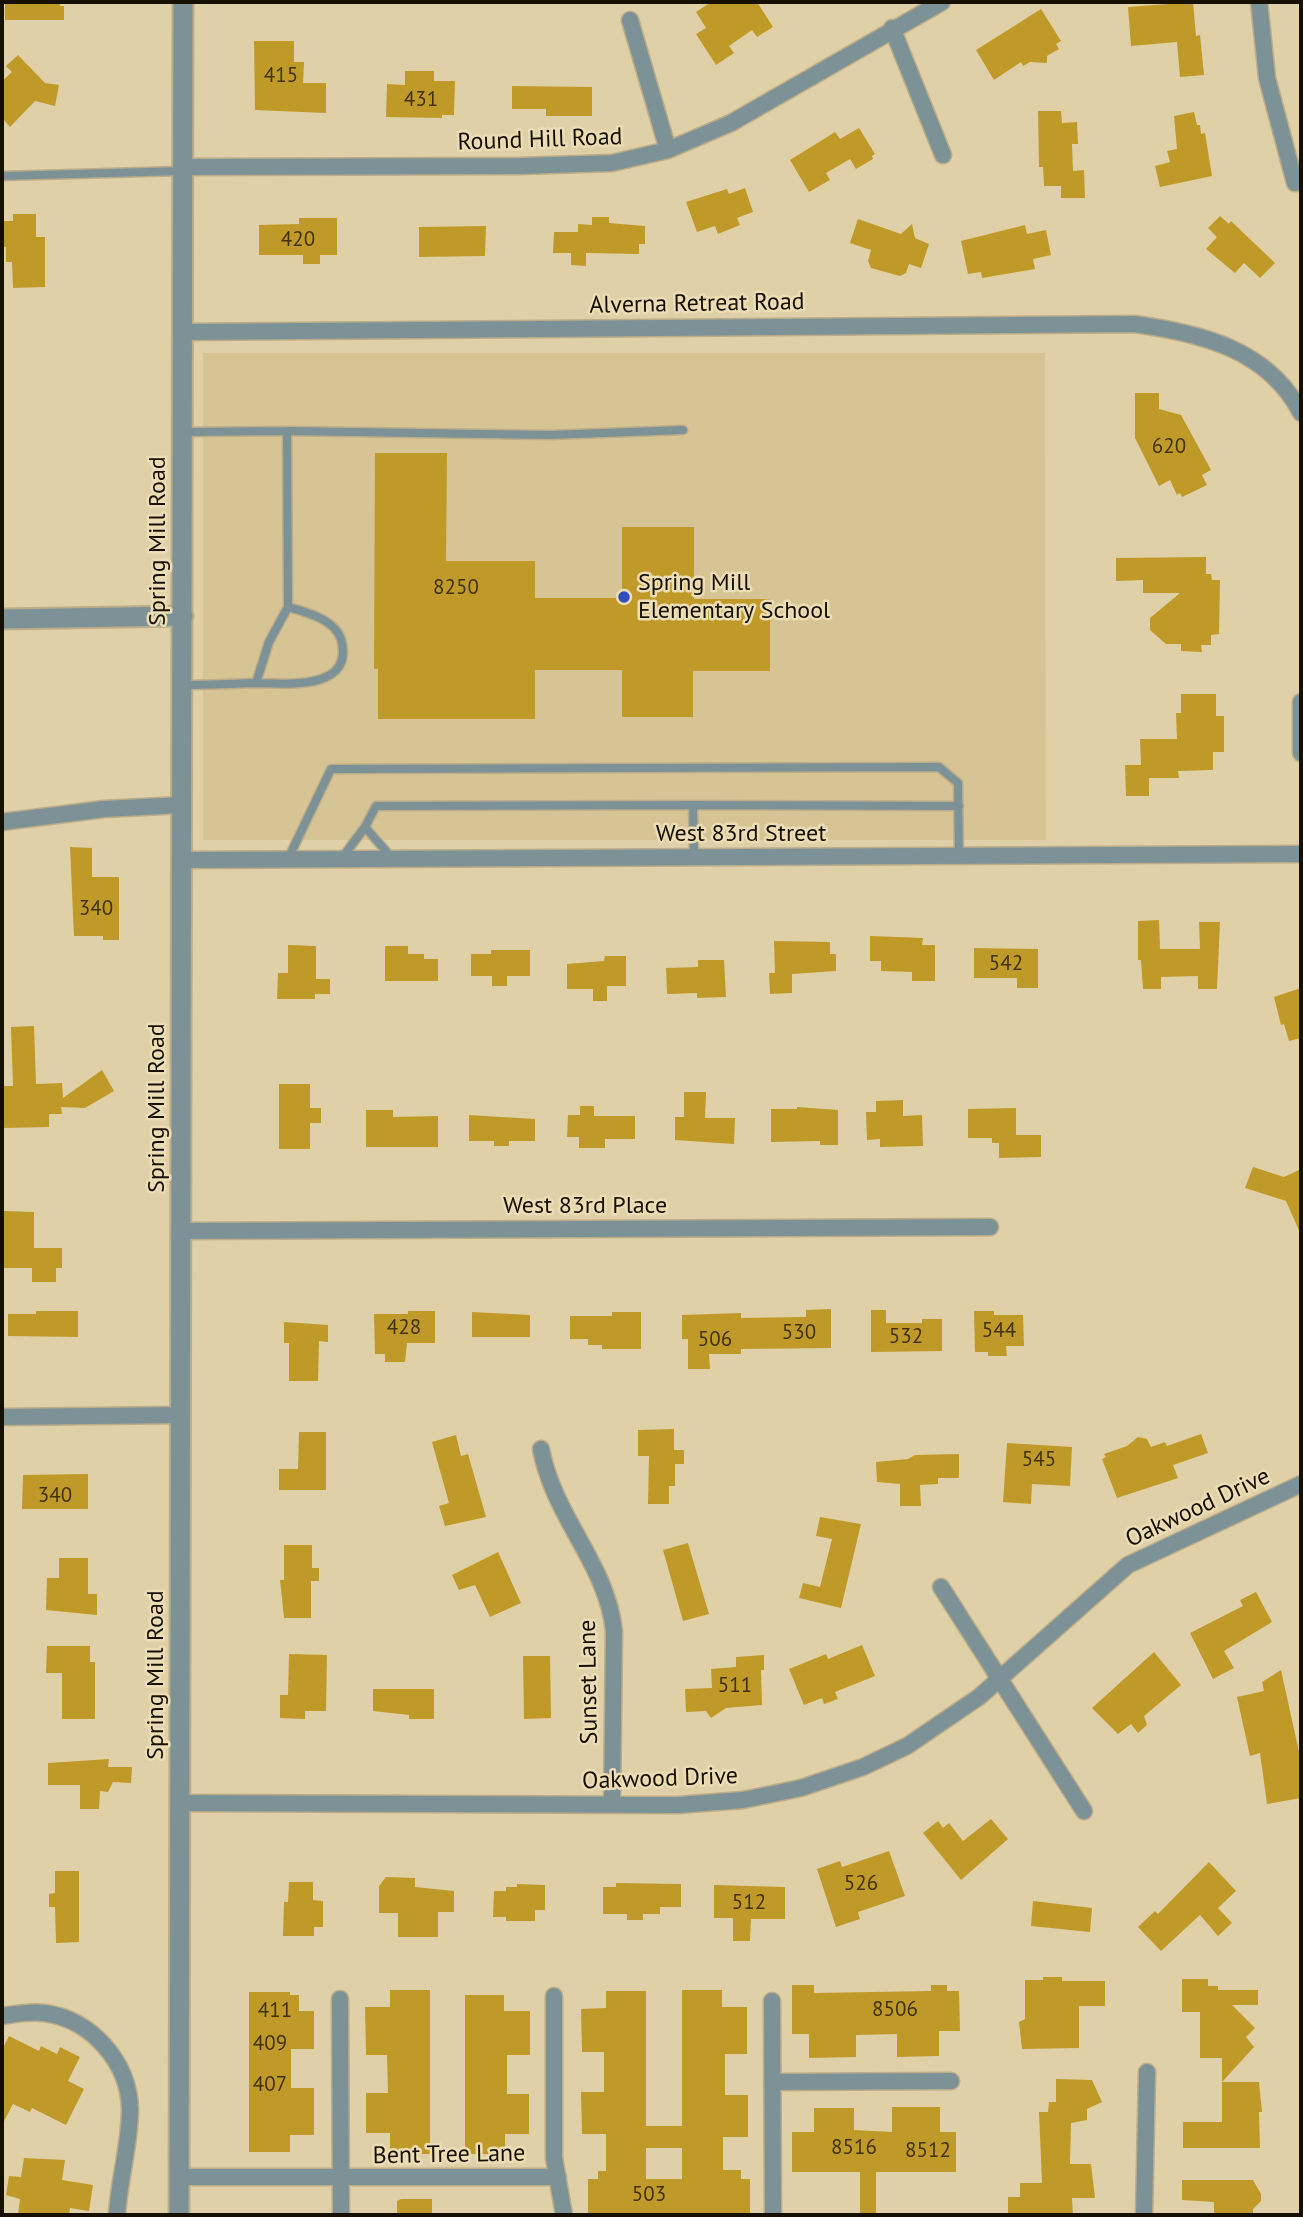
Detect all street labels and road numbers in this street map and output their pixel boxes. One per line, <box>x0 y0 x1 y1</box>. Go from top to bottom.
street label: Round Hill Road <box>457 123 623 157</box>
street label: Alverna Retreat Road <box>589 288 805 320</box>
street label: Spring Mill Road <box>144 456 172 626</box>
street label: West 83rd Street <box>656 820 826 848</box>
street label: Spring Mill Road <box>143 1023 171 1193</box>
street label: West 83rd Place <box>503 1192 667 1220</box>
street label: Oakwood Drive <box>1121 1462 1275 1554</box>
street label: Spring Mill Road <box>142 1590 170 1760</box>
street label: Sunset Lane <box>574 1619 604 1745</box>
street label: Oakwood Drive <box>582 1762 738 1796</box>
street label: Bent Tree Lane <box>373 2139 525 2171</box>

